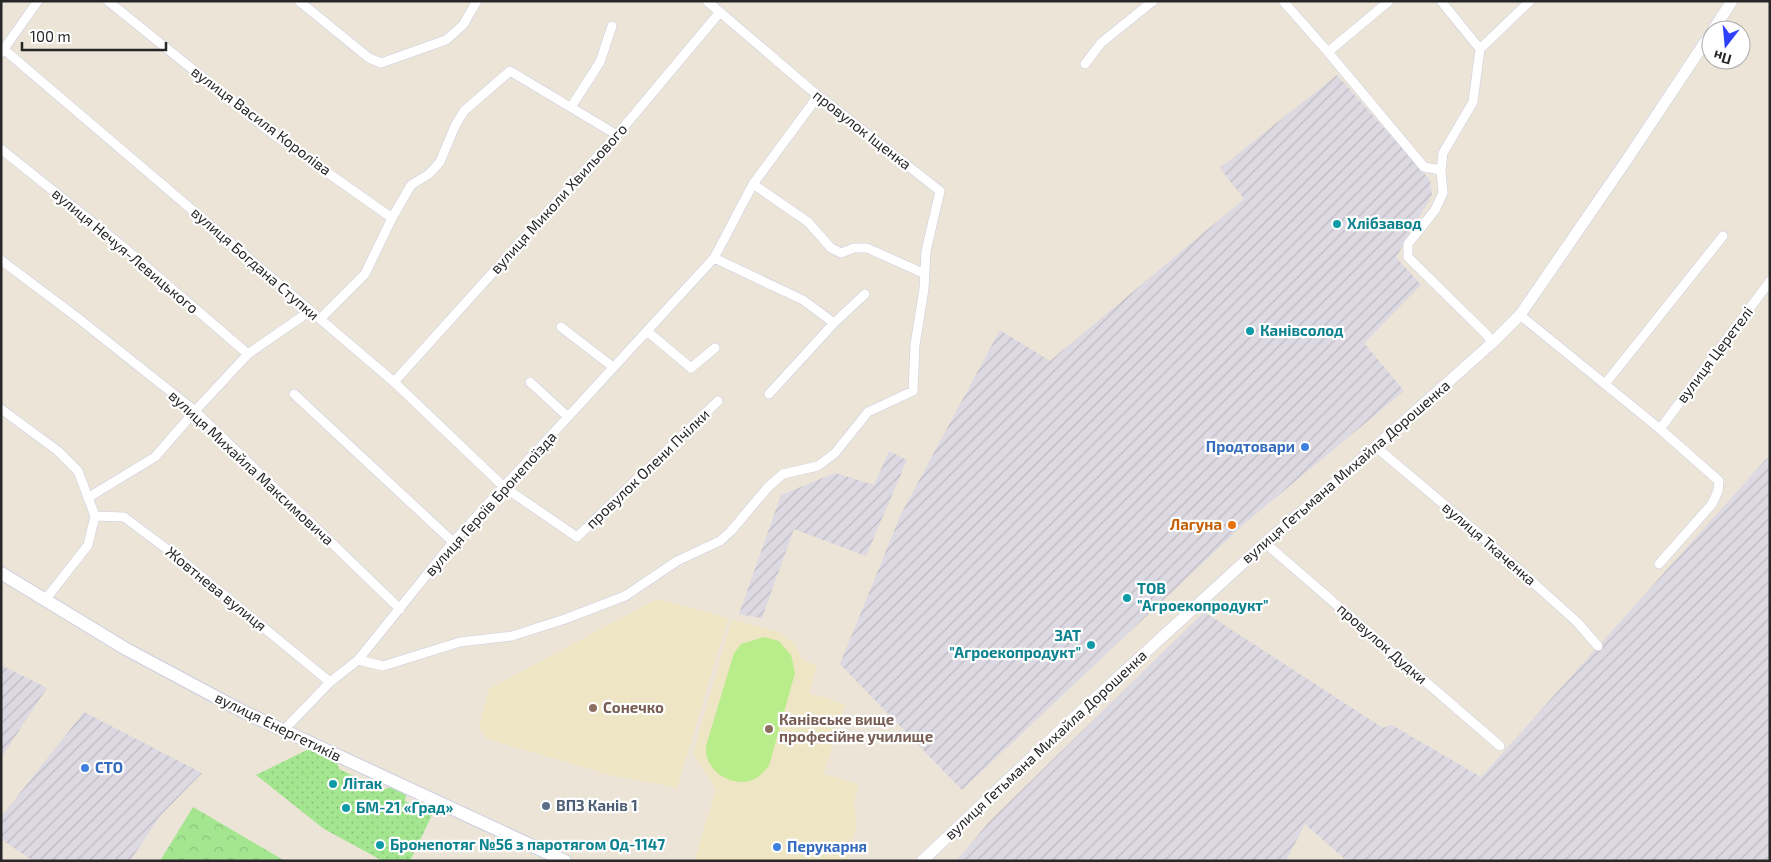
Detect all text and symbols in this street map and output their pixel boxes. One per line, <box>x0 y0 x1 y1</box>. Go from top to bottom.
scale bar <box>22 20 166 52</box>
north arrow <box>1701 20 1751 70</box>
text: 100 m <box>30 27 71 45</box>
text: Пн <box>1711 47 1733 69</box>
street label: вулиця Василя Короліва <box>188 62 335 179</box>
street label: провулок Іщенка <box>809 85 915 174</box>
street label: вулиця Миколи Хвильового <box>486 120 631 278</box>
street label: вулиця Нечуя-Левицького <box>48 184 203 318</box>
street label: вулиця Богдана Ступки <box>187 203 323 324</box>
place label: Хлібзавод <box>1347 214 1422 232</box>
marker: Хлібзавод <box>1331 218 1343 230</box>
street label: вулиця Церетелі <box>1672 303 1757 407</box>
place label: Канівсолод <box>1260 321 1344 339</box>
marker: Канівсолод <box>1244 325 1256 337</box>
street label: вулиця Гетьмана Михайла Дорошенка <box>1238 376 1454 567</box>
street label: вулиця Михайла Максимовича <box>165 386 338 549</box>
street label: провулок Олени Пчілки <box>582 405 713 533</box>
street label: вулиця Героїв Бронепоїзда <box>421 427 561 580</box>
place label: Продтовари <box>1206 437 1295 455</box>
marker: Продтовари <box>1299 441 1311 453</box>
street label: вулиця Ткаченка <box>1438 498 1540 590</box>
place label: Лагуна <box>1170 515 1222 533</box>
marker: Лагуна <box>1226 519 1238 531</box>
street label: Жовтнева вулиця <box>162 542 271 635</box>
place label: ТОВ "Агроекопродукт" <box>1137 579 1269 614</box>
marker: ТОВ "Агроекопродукт" <box>1121 592 1133 604</box>
street label: провулок Дудки <box>1333 599 1431 688</box>
place label: ЗАТ "Агроекопродукт" <box>949 626 1081 661</box>
marker: ЗАТ "Агроекопродукт" <box>1085 639 1097 651</box>
street label: вулиця Гетьмана Михайла Дорошенка <box>940 646 1151 844</box>
street label: вулиця Енергетиків <box>212 688 344 765</box>
place label: Сонечко <box>603 698 664 716</box>
marker: Сонечко <box>587 702 599 714</box>
place label: Канівське вище професійне училище <box>779 710 933 745</box>
marker: Канівське вище професійне училище <box>763 723 775 735</box>
place label: СТО <box>95 758 123 776</box>
marker: СТО <box>79 762 91 774</box>
place label: Літак <box>343 774 383 792</box>
marker: Літак <box>327 778 339 790</box>
place label: ВПЗ Канів 1 <box>556 796 638 814</box>
place label: БМ-21 «Град» <box>356 798 453 816</box>
marker: ВПЗ Канів 1 <box>540 800 552 812</box>
marker: БМ-21 «Град» <box>340 802 352 814</box>
place label: Бронепотяг №56 з паротягом Од-1147 <box>390 835 665 853</box>
place label: Перукарня <box>787 837 867 855</box>
marker: Бронепотяг №56 з паротягом Од-1147 <box>374 839 386 851</box>
marker: Перукарня <box>771 841 783 853</box>

